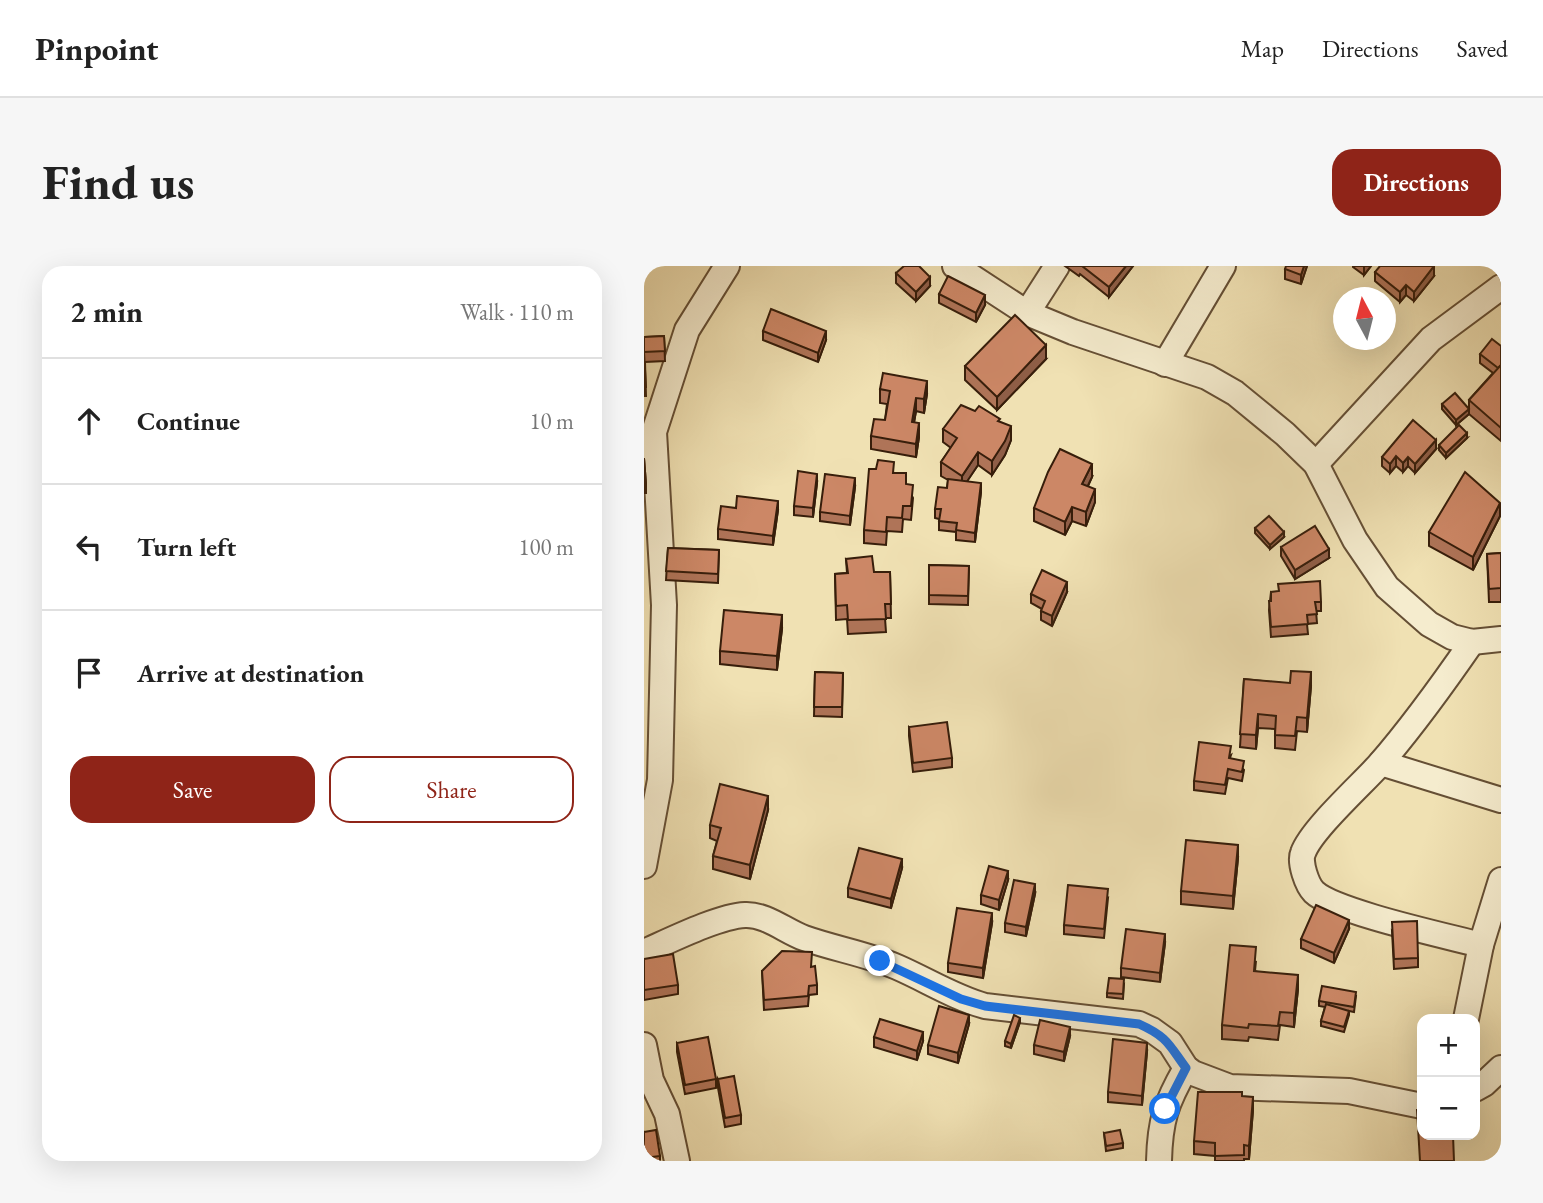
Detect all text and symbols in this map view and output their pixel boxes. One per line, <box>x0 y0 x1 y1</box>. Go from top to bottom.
text: Pinpoint <box>35 27 158 70</box>
text: Map <box>1241 33 1284 64</box>
text: Directions <box>1322 33 1419 64</box>
text: Saved <box>1457 33 1508 64</box>
button: Directions <box>1332 149 1501 216</box>
text: Find us <box>42 150 194 214</box>
north arrow <box>1333 287 1396 350</box>
text: 2 min <box>70 292 143 331</box>
text: Walk · 110 m <box>460 297 574 327</box>
icon: ahead <box>70 402 108 440</box>
text: Continue <box>137 404 240 438</box>
text: 10 m <box>529 406 574 436</box>
icon: left <box>70 528 108 566</box>
text: Turn left <box>137 530 236 564</box>
text: 100 m <box>518 532 574 562</box>
icon: arrive <box>70 654 108 692</box>
text: Arrive at destination <box>137 656 364 690</box>
button: Save <box>70 756 315 823</box>
button: Share <box>329 756 574 823</box>
route end <box>864 945 895 976</box>
map controls <box>1417 1014 1480 1140</box>
button: + <box>1417 1014 1480 1077</box>
button: − <box>1417 1077 1480 1140</box>
route start <box>1149 1093 1180 1124</box>

